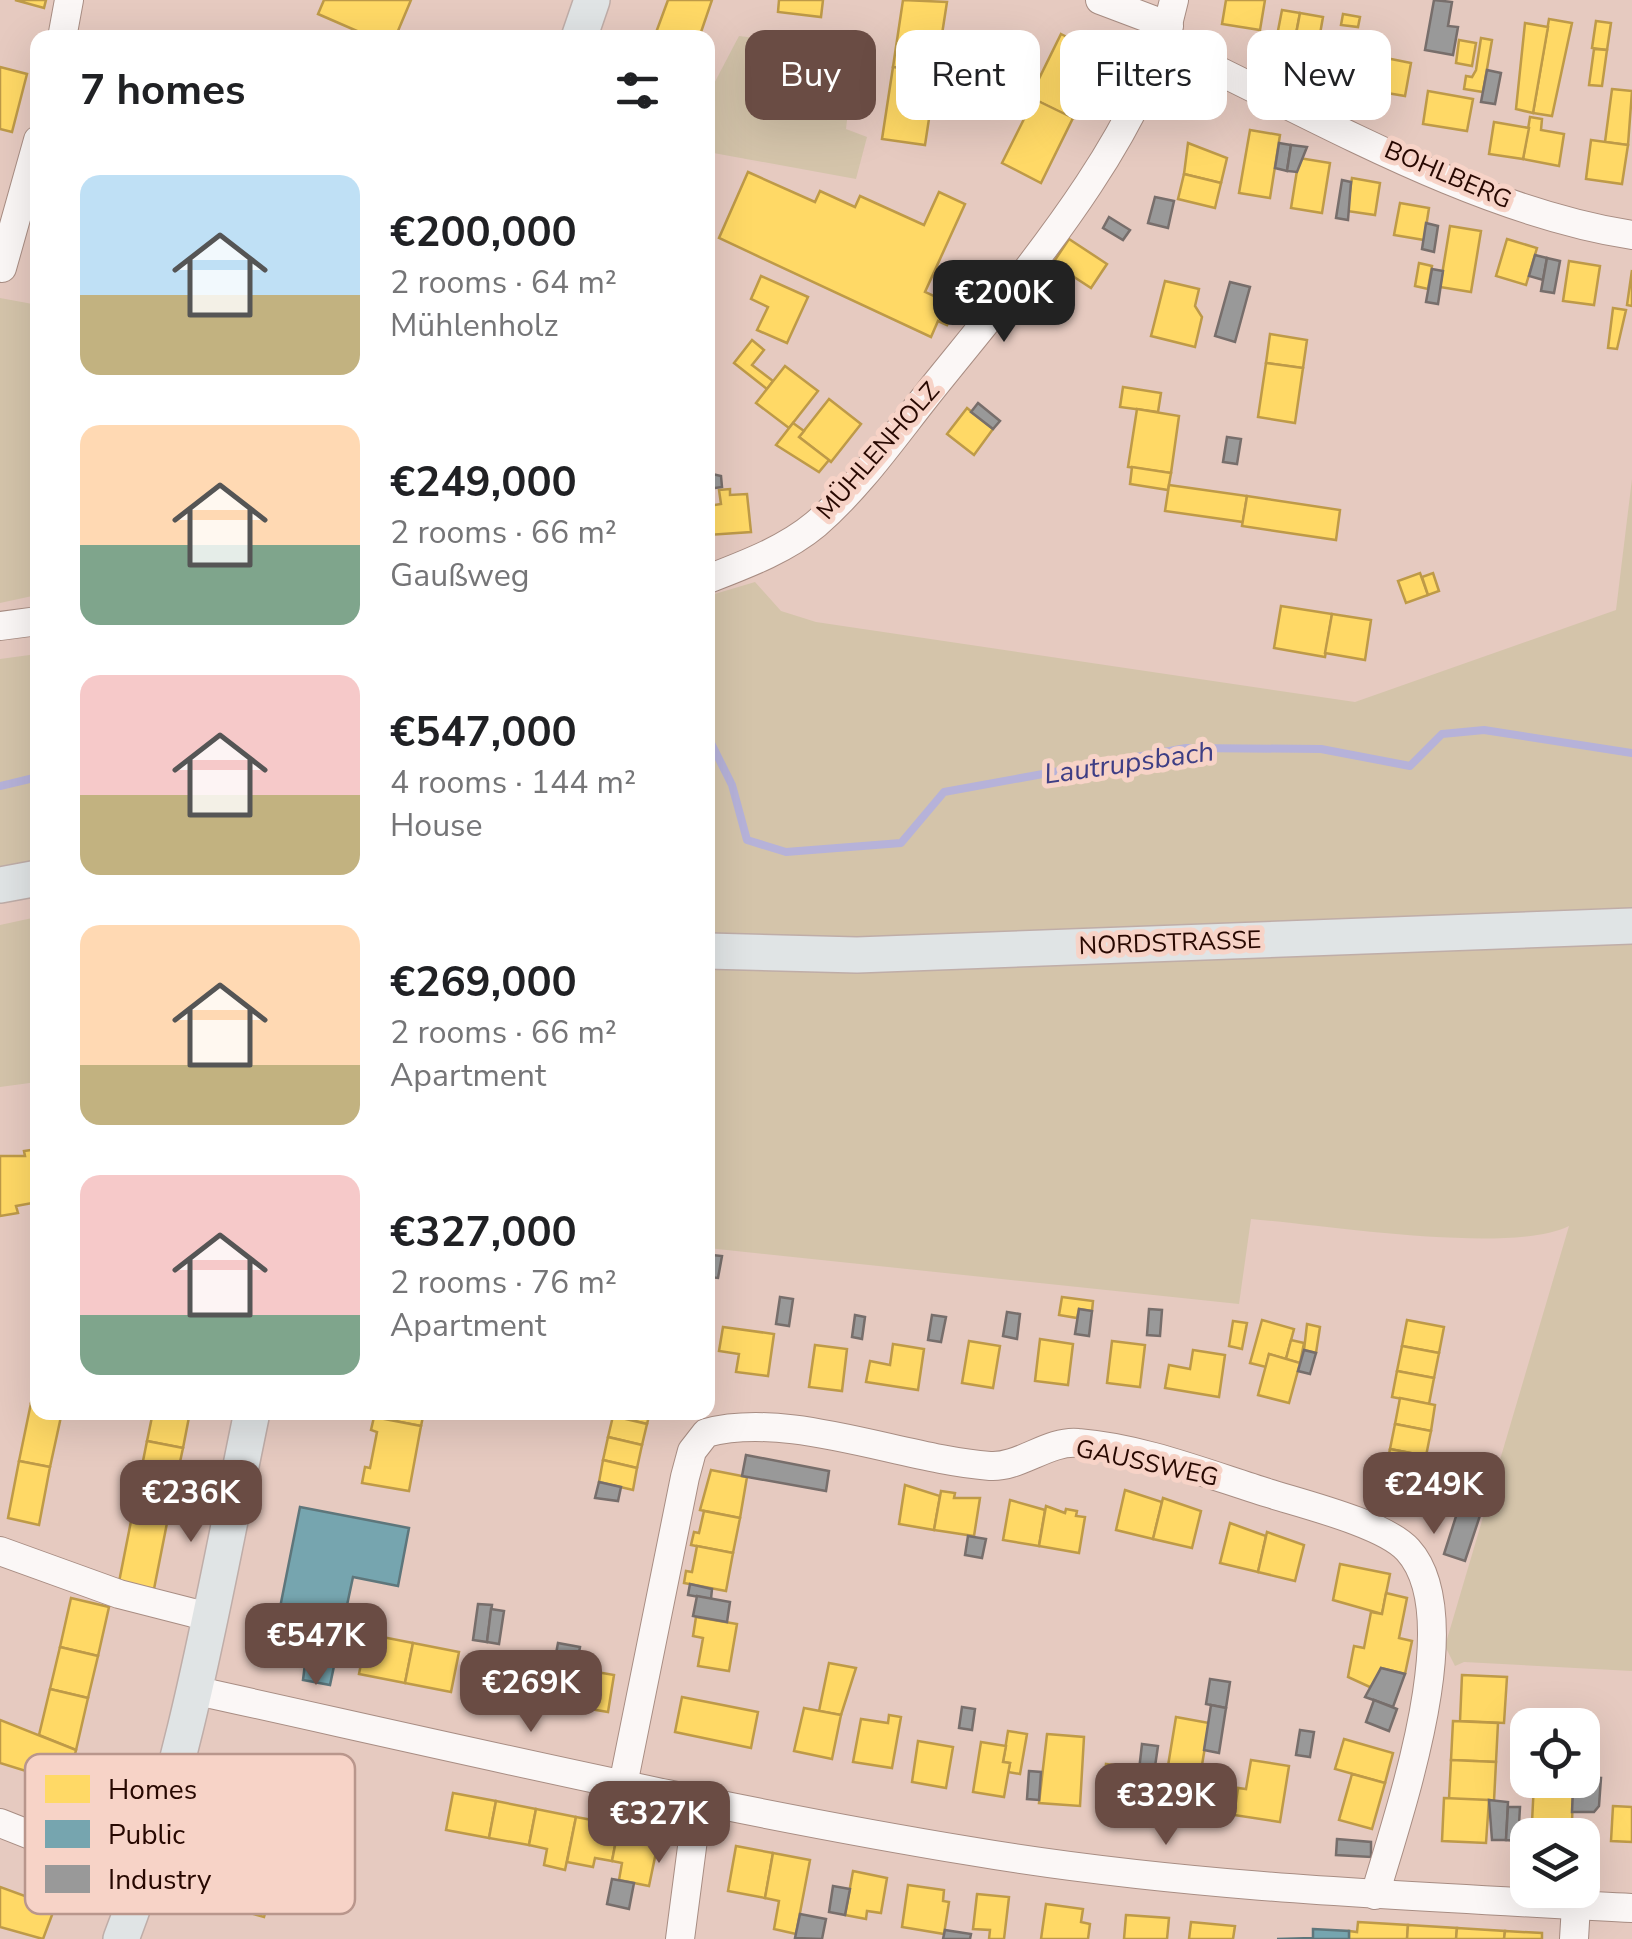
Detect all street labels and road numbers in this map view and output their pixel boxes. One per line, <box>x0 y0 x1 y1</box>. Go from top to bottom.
street label: BOHLBERG <box>1379 133 1517 217</box>
street label: MÜHLENHOLZ <box>809 375 947 527</box>
street label: NORDSTRASSE <box>1078 923 1262 963</box>
street label: GAUSSWEG <box>1073 1431 1221 1495</box>

